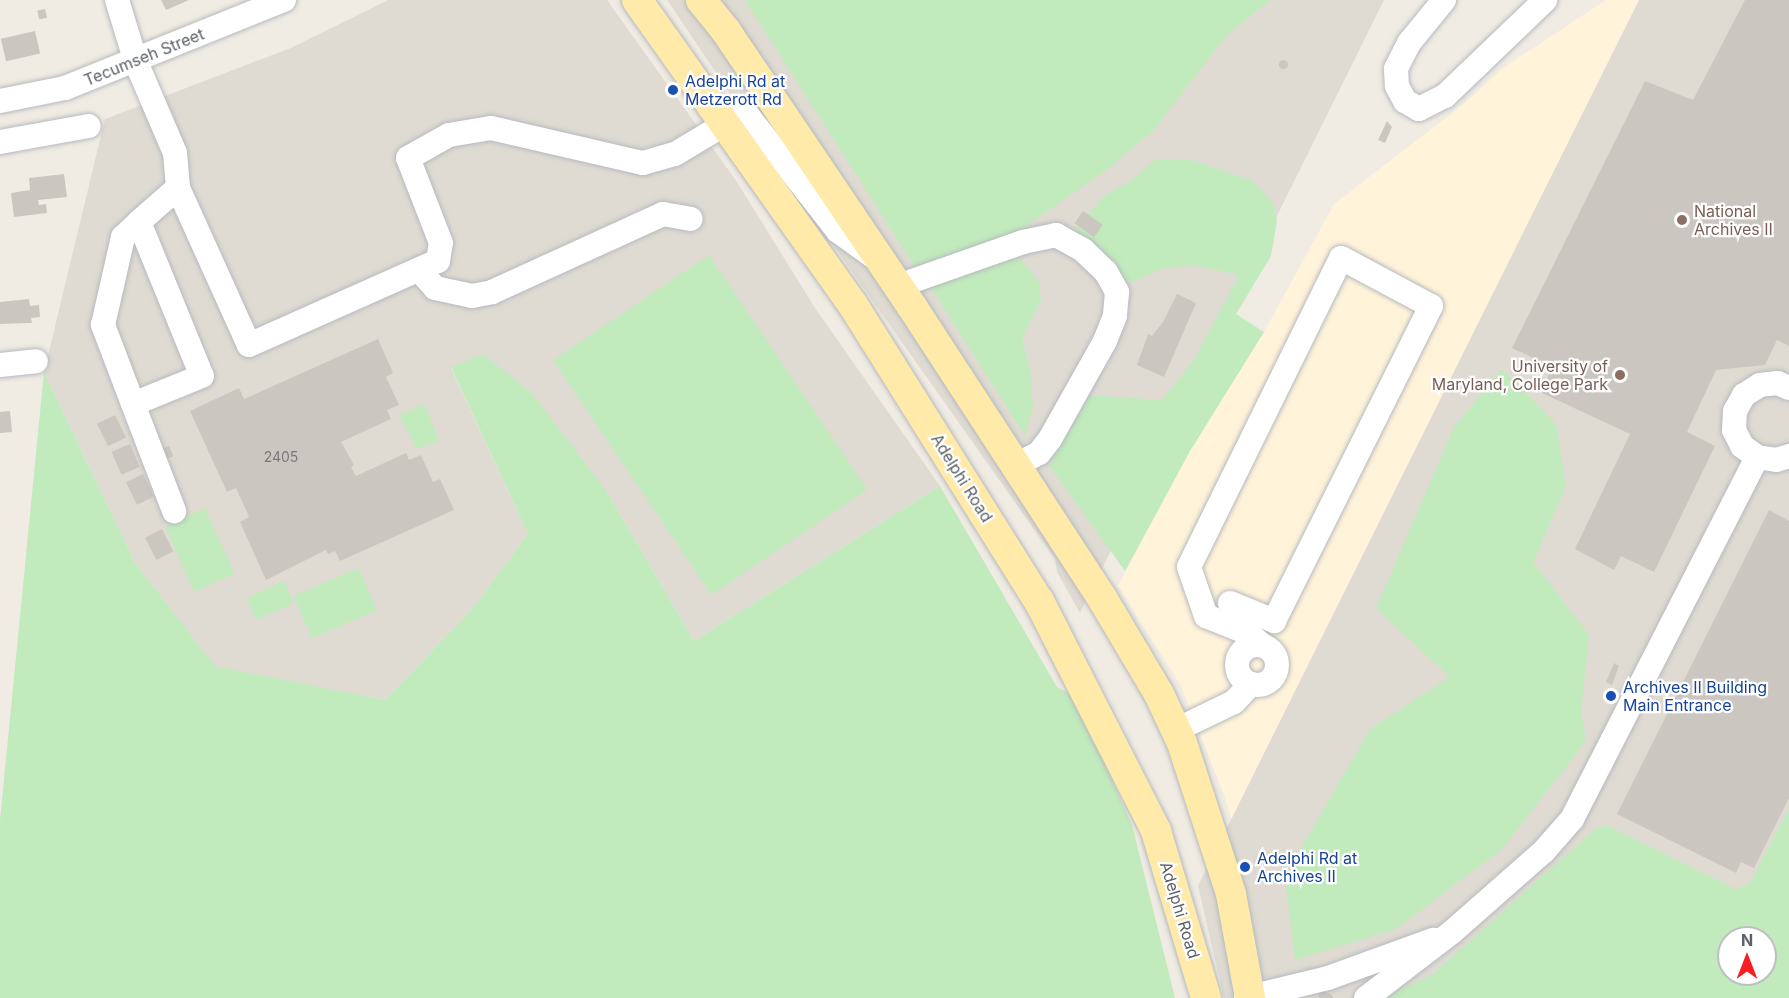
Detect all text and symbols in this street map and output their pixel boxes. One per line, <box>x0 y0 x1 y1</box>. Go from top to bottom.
street label: Tecumseh Street <box>81 24 207 90</box>
place label: Adelphi Rd at Metzerott Rd <box>685 71 785 109</box>
marker: Adelphi Rd at Metzerott Rd <box>666 83 680 97</box>
place label: National Archives II <box>1694 201 1773 239</box>
marker: National Archives II <box>1675 213 1689 227</box>
place label: University of Maryland, College Park <box>1432 356 1608 394</box>
marker: University of Maryland, College Park <box>1613 368 1627 382</box>
street label: Adelphi Road <box>927 430 997 526</box>
house number: 2405 <box>264 449 298 465</box>
place label: Archives II Building Main Entrance <box>1623 677 1767 715</box>
marker: Archives II Building Main Entrance <box>1604 689 1618 703</box>
place label: Adelphi Rd at Archives II <box>1257 848 1357 886</box>
street label: Adelphi Road <box>1156 859 1204 961</box>
marker: Adelphi Rd at Archives II <box>1238 860 1252 874</box>
north arrow <box>1717 926 1777 986</box>
text: N <box>1741 930 1753 950</box>

